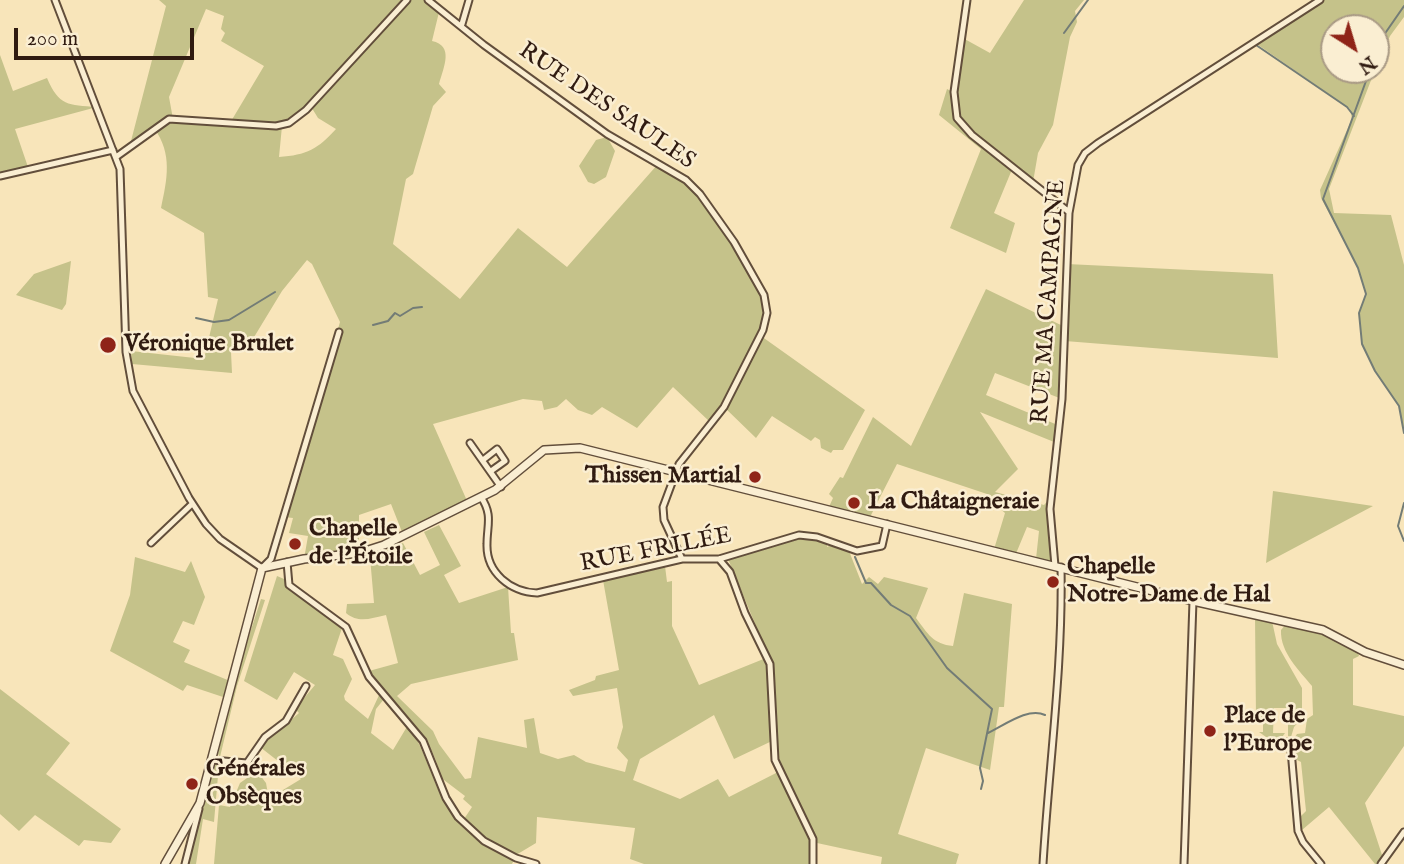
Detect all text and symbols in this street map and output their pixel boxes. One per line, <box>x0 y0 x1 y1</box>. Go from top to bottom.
scale bar <box>18 14 198 58</box>
north arrow <box>1320 14 1390 84</box>
text: 200 m <box>27 26 78 53</box>
street label: RUE DES SAULES <box>512 37 700 177</box>
text: N <box>1353 50 1380 79</box>
street label: RUE MA CAMPAGNE <box>1027 179 1073 425</box>
place label: Véronique Brulet <box>124 331 294 359</box>
marker: Véronique Brulet <box>98 335 118 355</box>
place label: Thissen Martial <box>585 463 741 491</box>
marker: Thissen Martial <box>747 469 763 485</box>
place label: La Châtaigneraie <box>868 489 1039 517</box>
marker: La Châtaigneraie <box>846 495 862 511</box>
place label: Chapelle de l'Étoile <box>309 516 413 572</box>
street label: RUE FRILÉE <box>578 522 734 580</box>
marker: Chapelle de l'Étoile <box>287 536 303 552</box>
place label: Chapelle Notre-Dame de Hal <box>1067 554 1270 610</box>
marker: Chapelle Notre-Dame de Hal <box>1045 574 1061 590</box>
place label: Place de l'Europe <box>1224 703 1312 759</box>
marker: Place de l'Europe <box>1202 723 1218 739</box>
place label: Générales Obsèques <box>206 756 305 812</box>
marker: Générales Obsèques <box>184 776 200 792</box>

